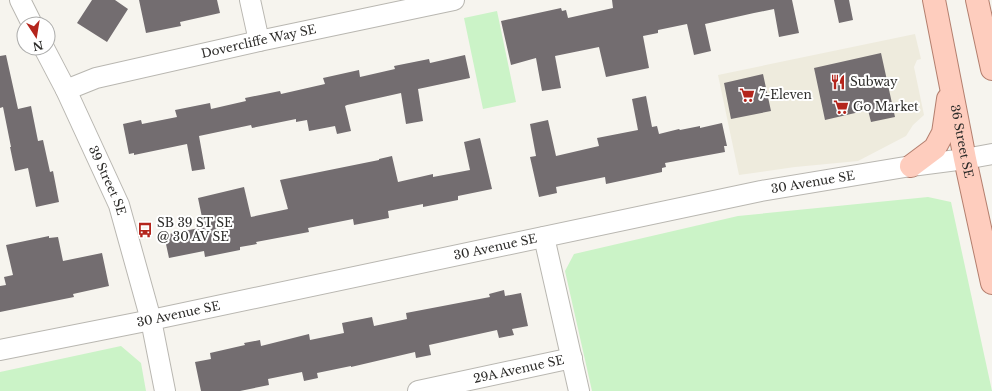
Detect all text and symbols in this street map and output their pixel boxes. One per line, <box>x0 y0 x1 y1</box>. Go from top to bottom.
north arrow <box>16 16 56 56</box>
street label: Dovercliffe Way SE <box>200 21 318 61</box>
text: N <box>31 38 45 54</box>
restaurant icon: Subway <box>829 73 847 91</box>
place label: Subway <box>850 74 898 89</box>
supermarket icon: 7-Eleven <box>738 86 756 104</box>
place label: 7-Eleven <box>759 87 812 102</box>
supermarket icon: Go Market <box>832 98 850 116</box>
place label: Go Market <box>853 99 919 114</box>
street label: 36 Street SE <box>948 103 977 180</box>
street label: 39 Street SE <box>86 143 130 217</box>
street label: 30 Avenue SE <box>770 167 856 196</box>
place label: SB 39 ST SE @ 30 AV SE <box>157 215 233 244</box>
bus stop icon: SB 39 ST SE @ 30 AV SE <box>136 221 154 239</box>
street label: 30 Avenue SE <box>452 231 539 263</box>
street label: 30 Avenue SE <box>135 298 222 330</box>
street label: 29A Avenue SE <box>472 352 566 386</box>

